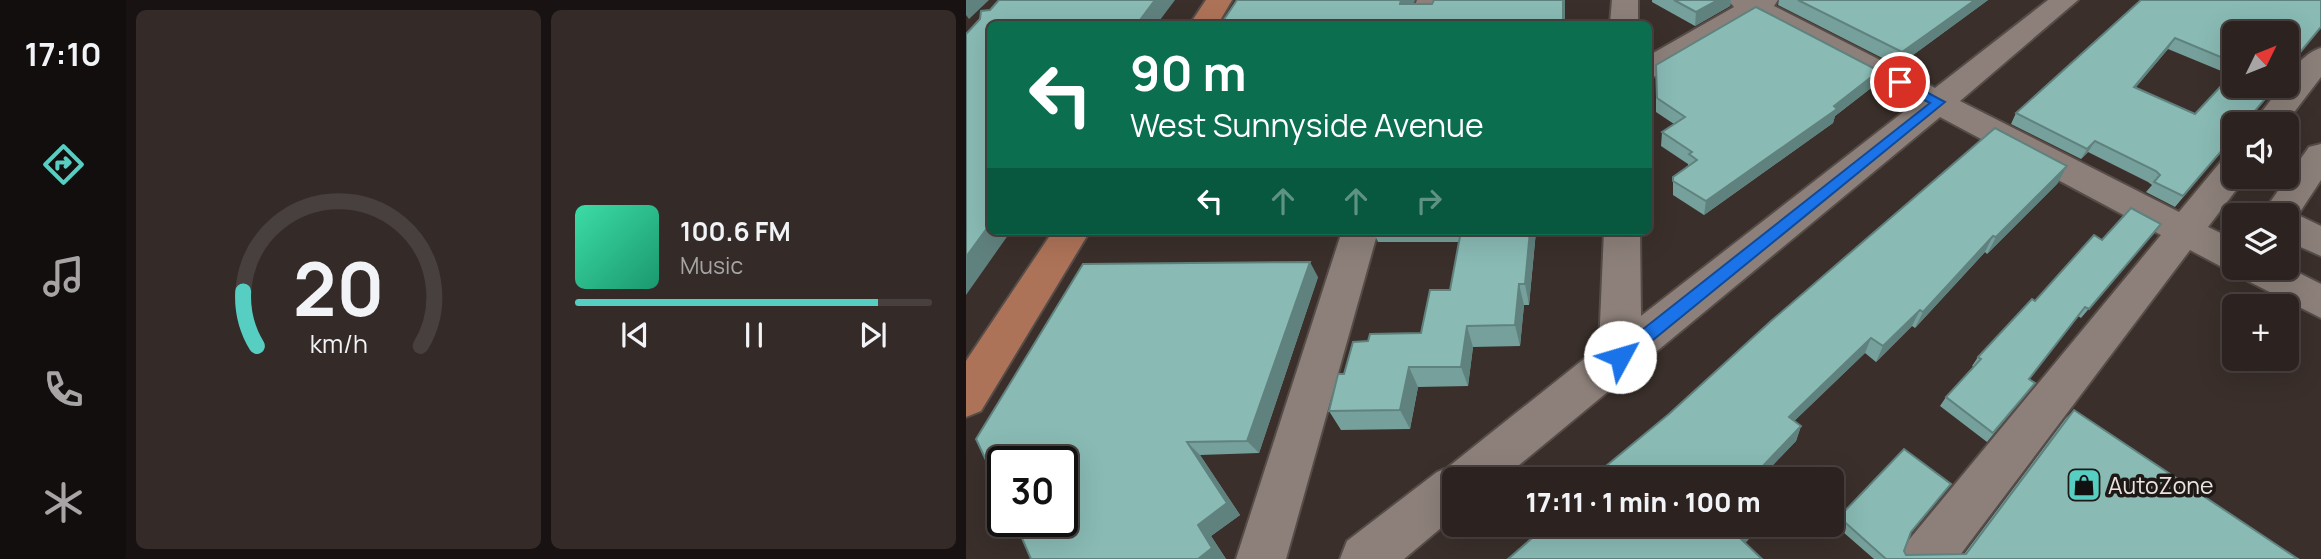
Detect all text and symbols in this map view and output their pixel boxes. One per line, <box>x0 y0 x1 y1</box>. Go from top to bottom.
north arrow <box>2222 21 2300 98</box>
map controls <box>2222 21 2299 371</box>
text: 17:10 <box>24 32 102 76</box>
text: 90 m <box>1130 39 1247 106</box>
icon: left <box>1015 49 1106 140</box>
pin <box>1870 52 1930 112</box>
icon: arrive <box>1881 63 1919 101</box>
text: West Sunnyside Avenue <box>1130 103 1484 147</box>
button: sound <box>2222 112 2299 189</box>
icon: directions <box>39 140 88 189</box>
icon: left <box>1191 182 1229 220</box>
icon: ahead <box>1264 182 1302 220</box>
icon: ahead <box>1337 182 1375 220</box>
icon: right <box>1410 182 1448 220</box>
button: layers <box>2222 203 2299 280</box>
text: 100.6 FM <box>680 213 791 249</box>
text: 20 <box>293 238 384 338</box>
text: Music <box>680 249 743 281</box>
icon: music <box>39 252 88 301</box>
button: + <box>2222 294 2299 371</box>
icon: previous <box>616 316 654 354</box>
icon: pause <box>735 316 773 354</box>
icon: next <box>854 316 892 354</box>
position arrow <box>1583 320 1657 394</box>
text: km/h <box>309 325 368 360</box>
icon: phone <box>39 365 88 414</box>
speed limit sign: 30 <box>987 446 1078 537</box>
shop icon: AutoZone <box>2065 466 2103 504</box>
place label: AutoZone <box>2108 469 2213 501</box>
icon: climate <box>39 478 88 527</box>
text: 17:11 · 1 min · 100 m <box>1525 484 1761 520</box>

